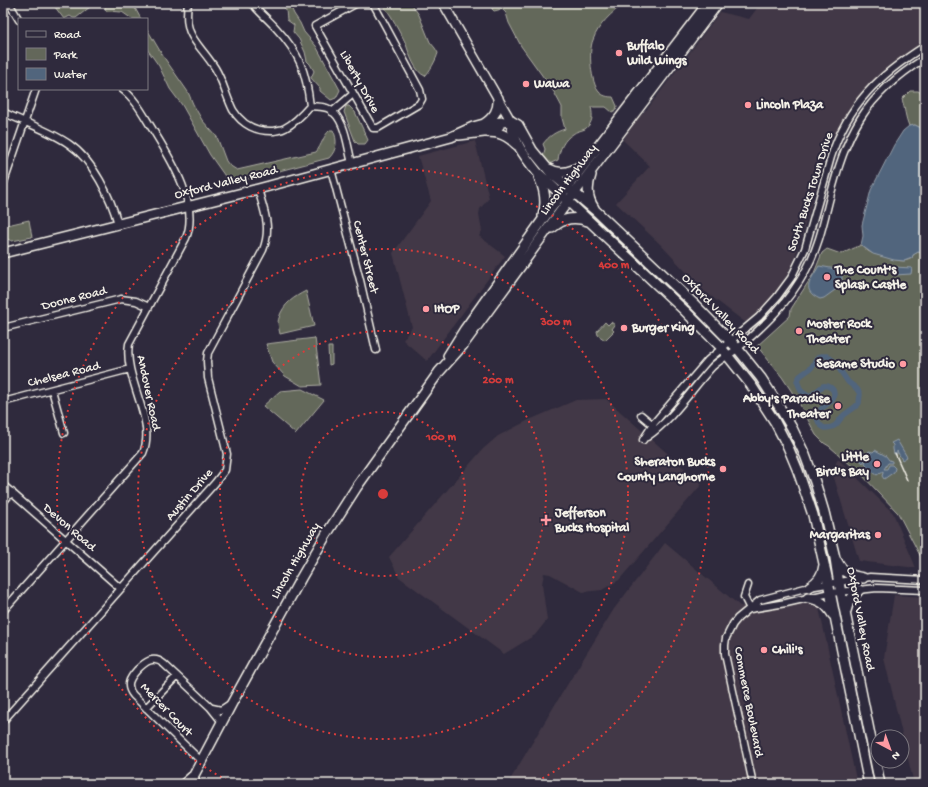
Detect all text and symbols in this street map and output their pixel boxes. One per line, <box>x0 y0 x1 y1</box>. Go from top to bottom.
legend <box>18 18 148 90</box>
text: Road <box>54 29 81 43</box>
place label: Buffalo Wild Wings <box>626 38 688 69</box>
street label: Liberty Drive <box>336 48 382 116</box>
marker: Buffalo Wild Wings <box>614 48 624 58</box>
text: Park <box>53 49 79 63</box>
text: Water <box>54 69 88 83</box>
place label: Wawa <box>533 77 570 92</box>
marker: Wawa <box>521 79 531 89</box>
place label: Lincoln Plaza <box>756 98 824 113</box>
marker: Lincoln Plaza <box>743 100 753 110</box>
street label: South Bucks Town Drive <box>785 130 837 254</box>
street label: Lincoln Highway <box>537 141 601 219</box>
street label: Oxford Valley Road <box>173 163 280 203</box>
street label: Center Street <box>349 219 382 296</box>
text: 400 m <box>598 259 630 273</box>
place label: The Count's Splash Castle <box>834 263 908 294</box>
street label: Oxford Valley Road <box>678 271 763 358</box>
marker: The Count's Splash Castle <box>822 272 832 282</box>
street label: Doone Road <box>39 283 109 315</box>
place label: IHOP <box>434 302 460 317</box>
marker: IHOP <box>421 304 431 314</box>
text: 300 m <box>539 316 572 330</box>
place label: Moster Rock Theater <box>806 317 873 347</box>
place label: Burger King <box>631 321 695 336</box>
marker: Burger King <box>619 323 629 333</box>
marker: Moster Rock Theater <box>794 326 804 336</box>
street label: Andover Road <box>133 354 164 433</box>
place label: Sesame Studio <box>817 357 895 372</box>
street label: Chelsea Road <box>26 358 103 391</box>
marker: Sesame Studio <box>898 359 908 369</box>
text: 200 m <box>483 374 514 388</box>
place label: Abby's Paradise Theater <box>742 392 831 422</box>
marker: Abby's Paradise Theater <box>833 401 843 411</box>
text: 100 m <box>425 431 456 445</box>
place label: Little Bird's Bay <box>815 450 870 480</box>
place label: Sheraton Bucks County Langhorne <box>616 455 716 485</box>
marker: Little Bird's Bay <box>872 459 882 469</box>
marker: Sheraton Bucks County Langhorne <box>718 464 728 474</box>
street label: Austin Drive <box>163 466 217 524</box>
centre of rings <box>376 487 390 501</box>
street label: Devon Road <box>39 500 100 556</box>
place label: Jefferson Bucks Hospital <box>554 505 630 537</box>
marker: Jefferson Bucks Hospital <box>540 514 552 526</box>
street label: Lincoln Highway <box>268 520 324 602</box>
place label: Margaritas <box>810 528 871 543</box>
marker: Margaritas <box>873 530 883 540</box>
street label: Oxford Valley Road <box>843 566 878 674</box>
place label: Chili's <box>771 643 804 658</box>
marker: Chili's <box>759 645 769 655</box>
street label: Commerce Boulevard <box>730 646 766 760</box>
street label: Mercer Court <box>137 680 197 741</box>
north arrow <box>870 729 910 769</box>
text: N <box>889 748 902 762</box>

